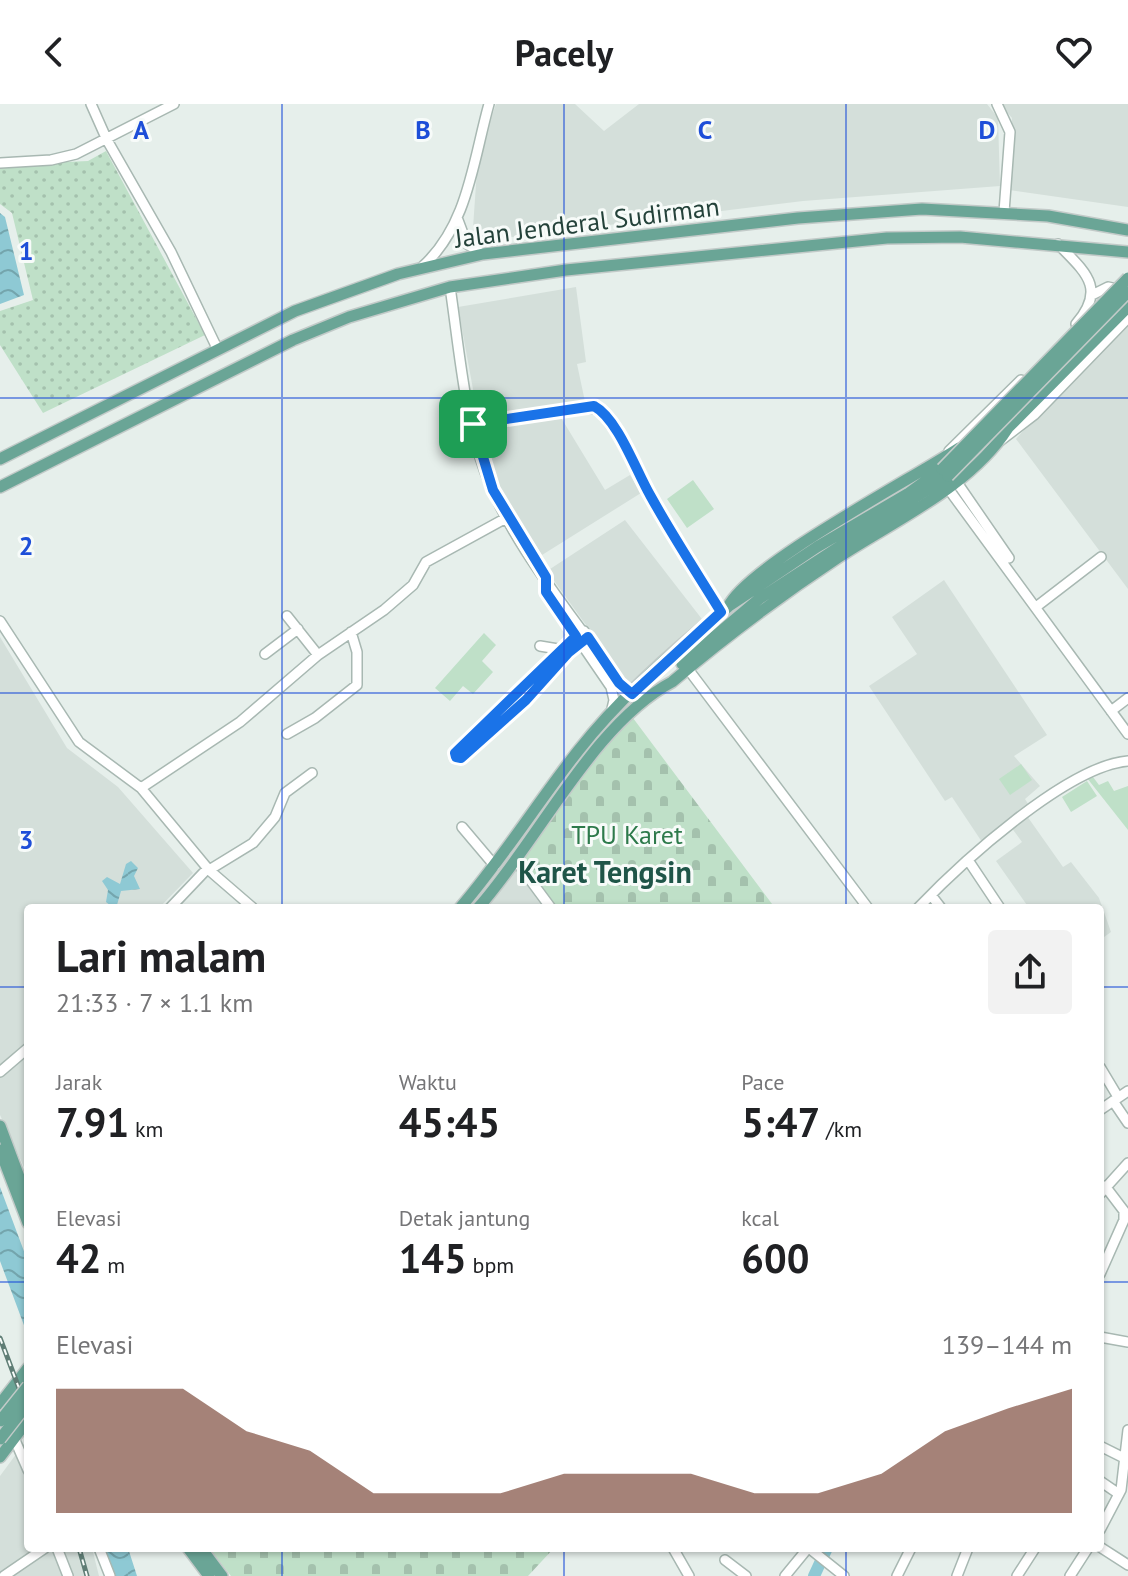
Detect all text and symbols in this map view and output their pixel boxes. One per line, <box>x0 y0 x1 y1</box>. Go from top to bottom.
text: Pacely <box>515 29 613 76</box>
icon: back <box>32 30 76 74</box>
icon: heart <box>1052 30 1096 74</box>
text: A <box>133 113 149 146</box>
text: B <box>415 113 431 146</box>
text: C <box>698 113 712 146</box>
text: D <box>979 113 995 146</box>
street label: Jalan Jenderal Sudirman <box>452 189 721 255</box>
text: 1 <box>19 234 33 267</box>
pin <box>439 390 507 458</box>
icon: arrive <box>451 402 495 446</box>
text: 2 <box>19 529 33 562</box>
park label: TPU Karet <box>571 818 683 851</box>
text: 3 <box>19 823 33 856</box>
district label: Karet Tengsin <box>518 852 692 891</box>
text: Lari malam <box>56 927 266 984</box>
button: share <box>988 930 1072 1014</box>
text: 21:33 · 7 × 1.1 km <box>56 986 253 1019</box>
text: Jarak <box>56 1068 102 1096</box>
text: Waktu <box>399 1068 457 1096</box>
text: Pace <box>741 1068 784 1096</box>
text: 7.91 <box>56 1096 129 1148</box>
text: 45:45 <box>399 1096 500 1148</box>
text: 5:47 <box>741 1096 820 1148</box>
text: km <box>129 1115 163 1143</box>
text: /km <box>820 1115 862 1143</box>
text: Elevasi <box>56 1204 122 1232</box>
text: Detak jantung <box>399 1204 530 1232</box>
text: kcal <box>741 1204 779 1232</box>
text: 42 <box>56 1232 101 1284</box>
text: 145 <box>399 1232 467 1284</box>
text: 600 <box>741 1232 809 1284</box>
text: m <box>101 1251 125 1279</box>
text: bpm <box>467 1251 514 1279</box>
text: Elevasi <box>56 1328 134 1361</box>
text: 139–144 m <box>942 1328 1072 1361</box>

